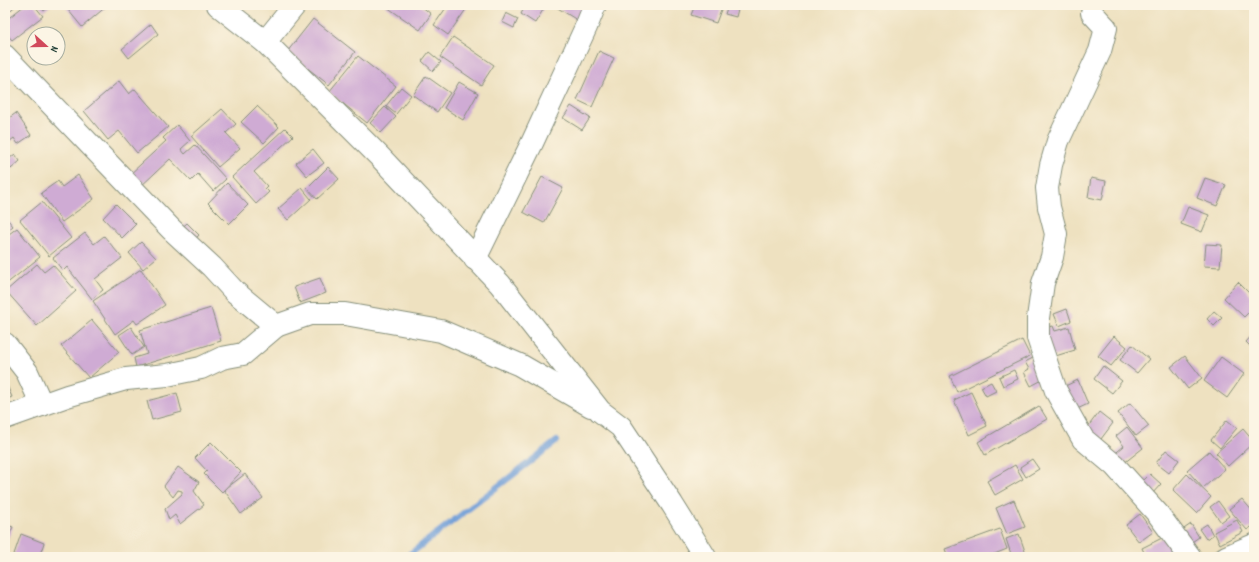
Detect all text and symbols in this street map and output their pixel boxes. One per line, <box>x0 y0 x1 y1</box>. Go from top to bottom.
north arrow <box>26 26 66 66</box>
text: N <box>45 43 62 55</box>

